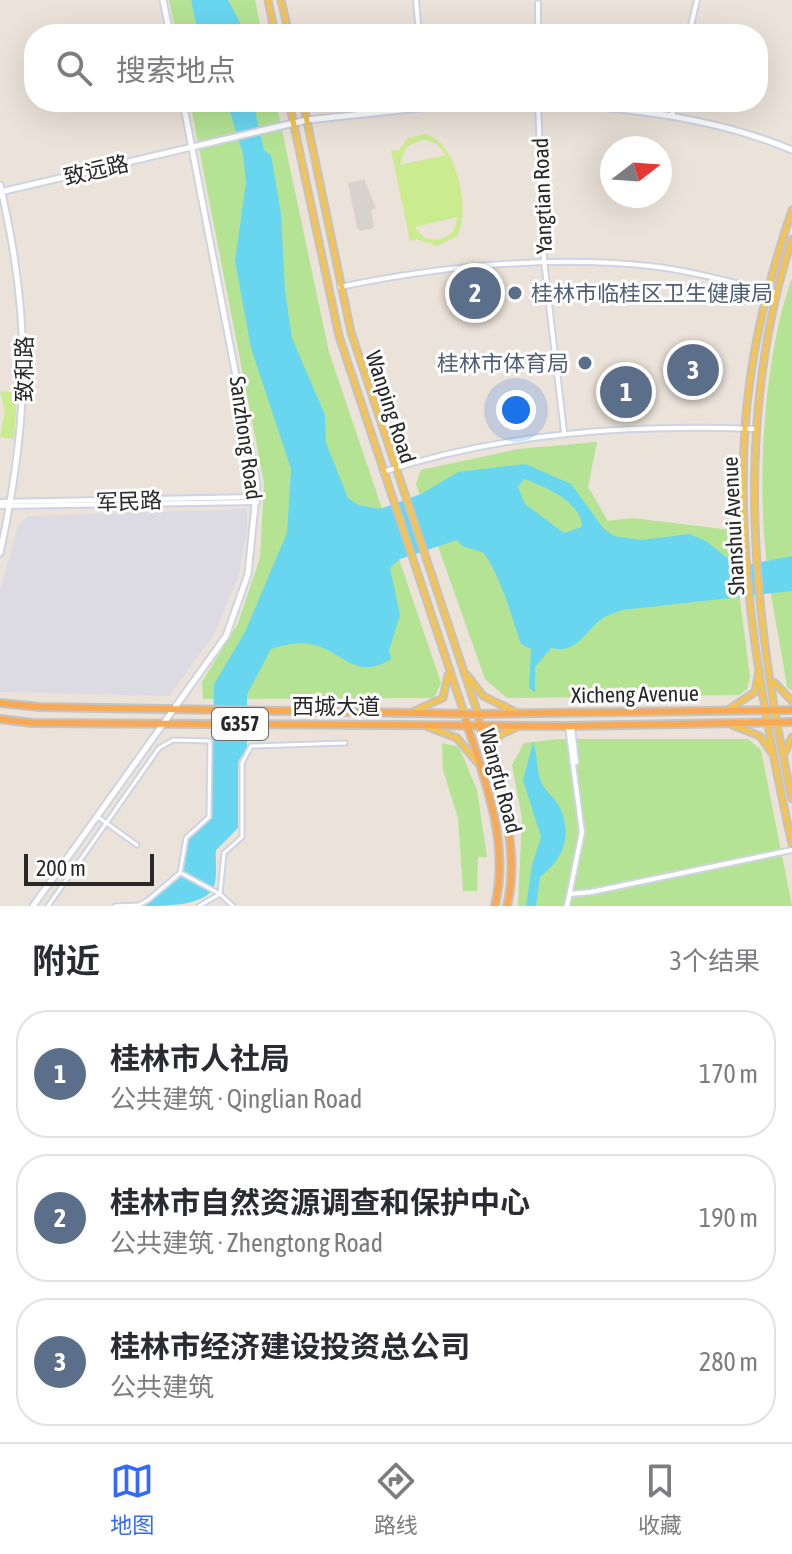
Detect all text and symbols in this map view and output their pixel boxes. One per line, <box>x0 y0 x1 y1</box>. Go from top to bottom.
search box <box>24 24 768 112</box>
icon: search <box>52 46 96 90</box>
text: 搜索地点 <box>116 53 236 87</box>
north arrow <box>600 136 672 208</box>
street label: Yangtian Road <box>527 138 557 254</box>
street label: 致远路 <box>61 150 131 190</box>
pin: 2 <box>449 263 501 323</box>
place label: 桂林市临桂区卫生健康局 <box>531 280 773 306</box>
marker: 桂林市临桂区卫生健康局 <box>506 284 524 302</box>
street label: 致和路 <box>11 336 37 402</box>
pin: 3 <box>667 340 719 400</box>
street label: Wanping Road <box>361 347 421 467</box>
place label: 桂林市体育局 <box>437 350 569 376</box>
marker: 桂林市体育局 <box>576 354 594 372</box>
pin: 1 <box>600 362 652 422</box>
street label: Sanzhong Road <box>224 375 268 501</box>
your location <box>496 390 536 430</box>
street label: Shanshui Avenue <box>716 456 750 596</box>
street label: 军民路 <box>96 487 162 515</box>
street label: Xicheng Avenue <box>571 680 699 708</box>
street label: 西城大道 <box>292 693 380 719</box>
road number: G357 <box>212 708 268 740</box>
street label: Wangfu Road <box>475 726 527 836</box>
scale bar <box>24 850 154 886</box>
text: 200 m <box>36 855 86 881</box>
text: 附近 <box>32 941 100 980</box>
text: 3个结果 <box>670 946 760 976</box>
text: 桂林市人社局 <box>110 1041 290 1075</box>
text: 1 <box>54 1059 66 1089</box>
text: 170 m <box>699 1059 758 1089</box>
text: 公共建筑 · Qinglian Road <box>110 1084 362 1114</box>
text: 桂林市自然资源调查和保护中心 <box>110 1185 530 1219</box>
text: 2 <box>54 1203 66 1233</box>
text: 190 m <box>699 1203 758 1233</box>
text: 公共建筑 · Zhengtong Road <box>110 1228 383 1258</box>
text: 桂林市经济建设投资总公司 <box>110 1329 470 1363</box>
text: 3 <box>54 1347 66 1377</box>
text: 280 m <box>699 1347 758 1377</box>
text: 公共建筑 <box>110 1372 214 1402</box>
tab: 地图 <box>110 1459 154 1539</box>
tab: 路线 <box>374 1459 418 1539</box>
tab: 收藏 <box>638 1459 682 1539</box>

